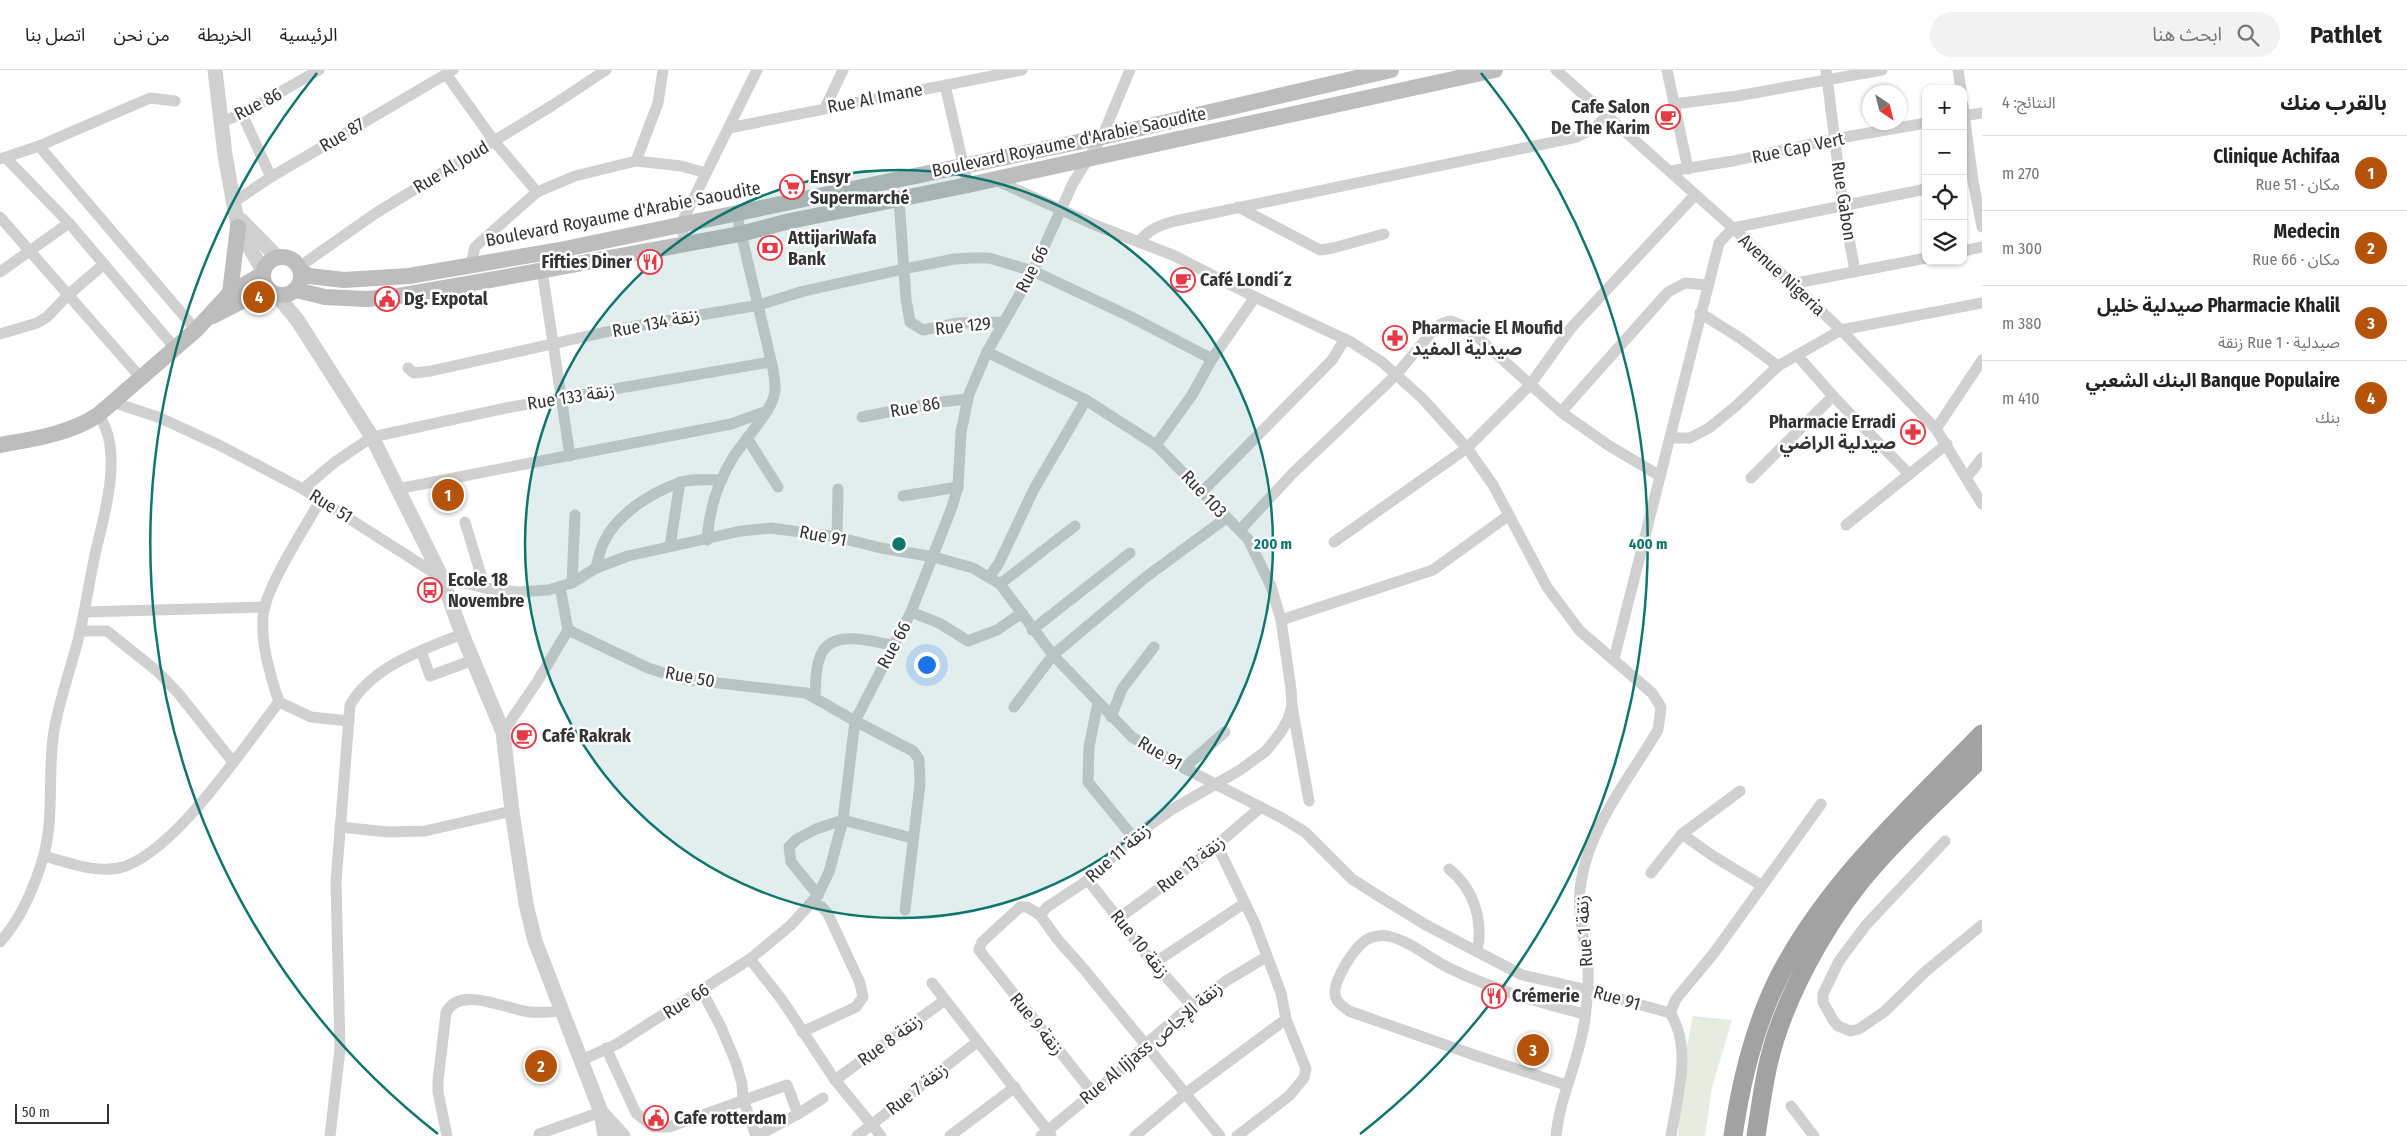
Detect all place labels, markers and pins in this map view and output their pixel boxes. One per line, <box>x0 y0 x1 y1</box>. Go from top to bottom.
place label: Cafe Salon De The Karim <box>1551 96 1650 139</box>
cafe icon: Cafe Salon De The Karim <box>1655 104 1681 130</box>
place label: Ensyr Supermarché <box>810 166 909 209</box>
supermarket icon: Ensyr Supermarché <box>779 174 805 200</box>
place label: AttijariWafa Bank <box>787 227 877 270</box>
bank icon: AttijariWafa Bank <box>757 235 783 261</box>
restaurant icon: Fifties Diner <box>637 249 663 275</box>
place label: Fifties Diner <box>542 251 632 273</box>
cafe icon: Café Londi´z <box>1170 267 1196 293</box>
place label: Café Londi´z <box>1200 269 1292 291</box>
pin: 4 <box>243 278 275 316</box>
public building icon: Dg. Expotal <box>374 286 400 312</box>
place label: Dg. Expotal <box>404 288 488 310</box>
place label: Pharmacie El Moufid صيدلية المفيد <box>1412 317 1563 360</box>
pharmacy icon: Pharmacie El Moufid صيدلية المفيد <box>1382 325 1408 351</box>
place label: Pharmacie Erradi صيدلية الراضي <box>1769 411 1896 457</box>
pharmacy icon: Pharmacie Erradi صيدلية الراضي <box>1900 419 1926 445</box>
pin: 1 <box>432 476 464 514</box>
centre of rings <box>890 535 908 553</box>
place label: Ecole 18 Novembre <box>448 569 524 612</box>
bus stop icon: Ecole 18 Novembre <box>417 577 443 603</box>
cafe icon: Café Rakrak <box>511 723 537 749</box>
place label: Café Rakrak <box>542 725 632 747</box>
restaurant icon: Crémerie <box>1481 983 1507 1009</box>
place label: Crémerie <box>1512 985 1580 1007</box>
pin: 3 <box>1517 1031 1549 1069</box>
pin: 2 <box>525 1047 557 1085</box>
public building icon: Cafe rotterdam <box>643 1105 669 1131</box>
place label: Cafe rotterdam <box>674 1107 787 1129</box>

